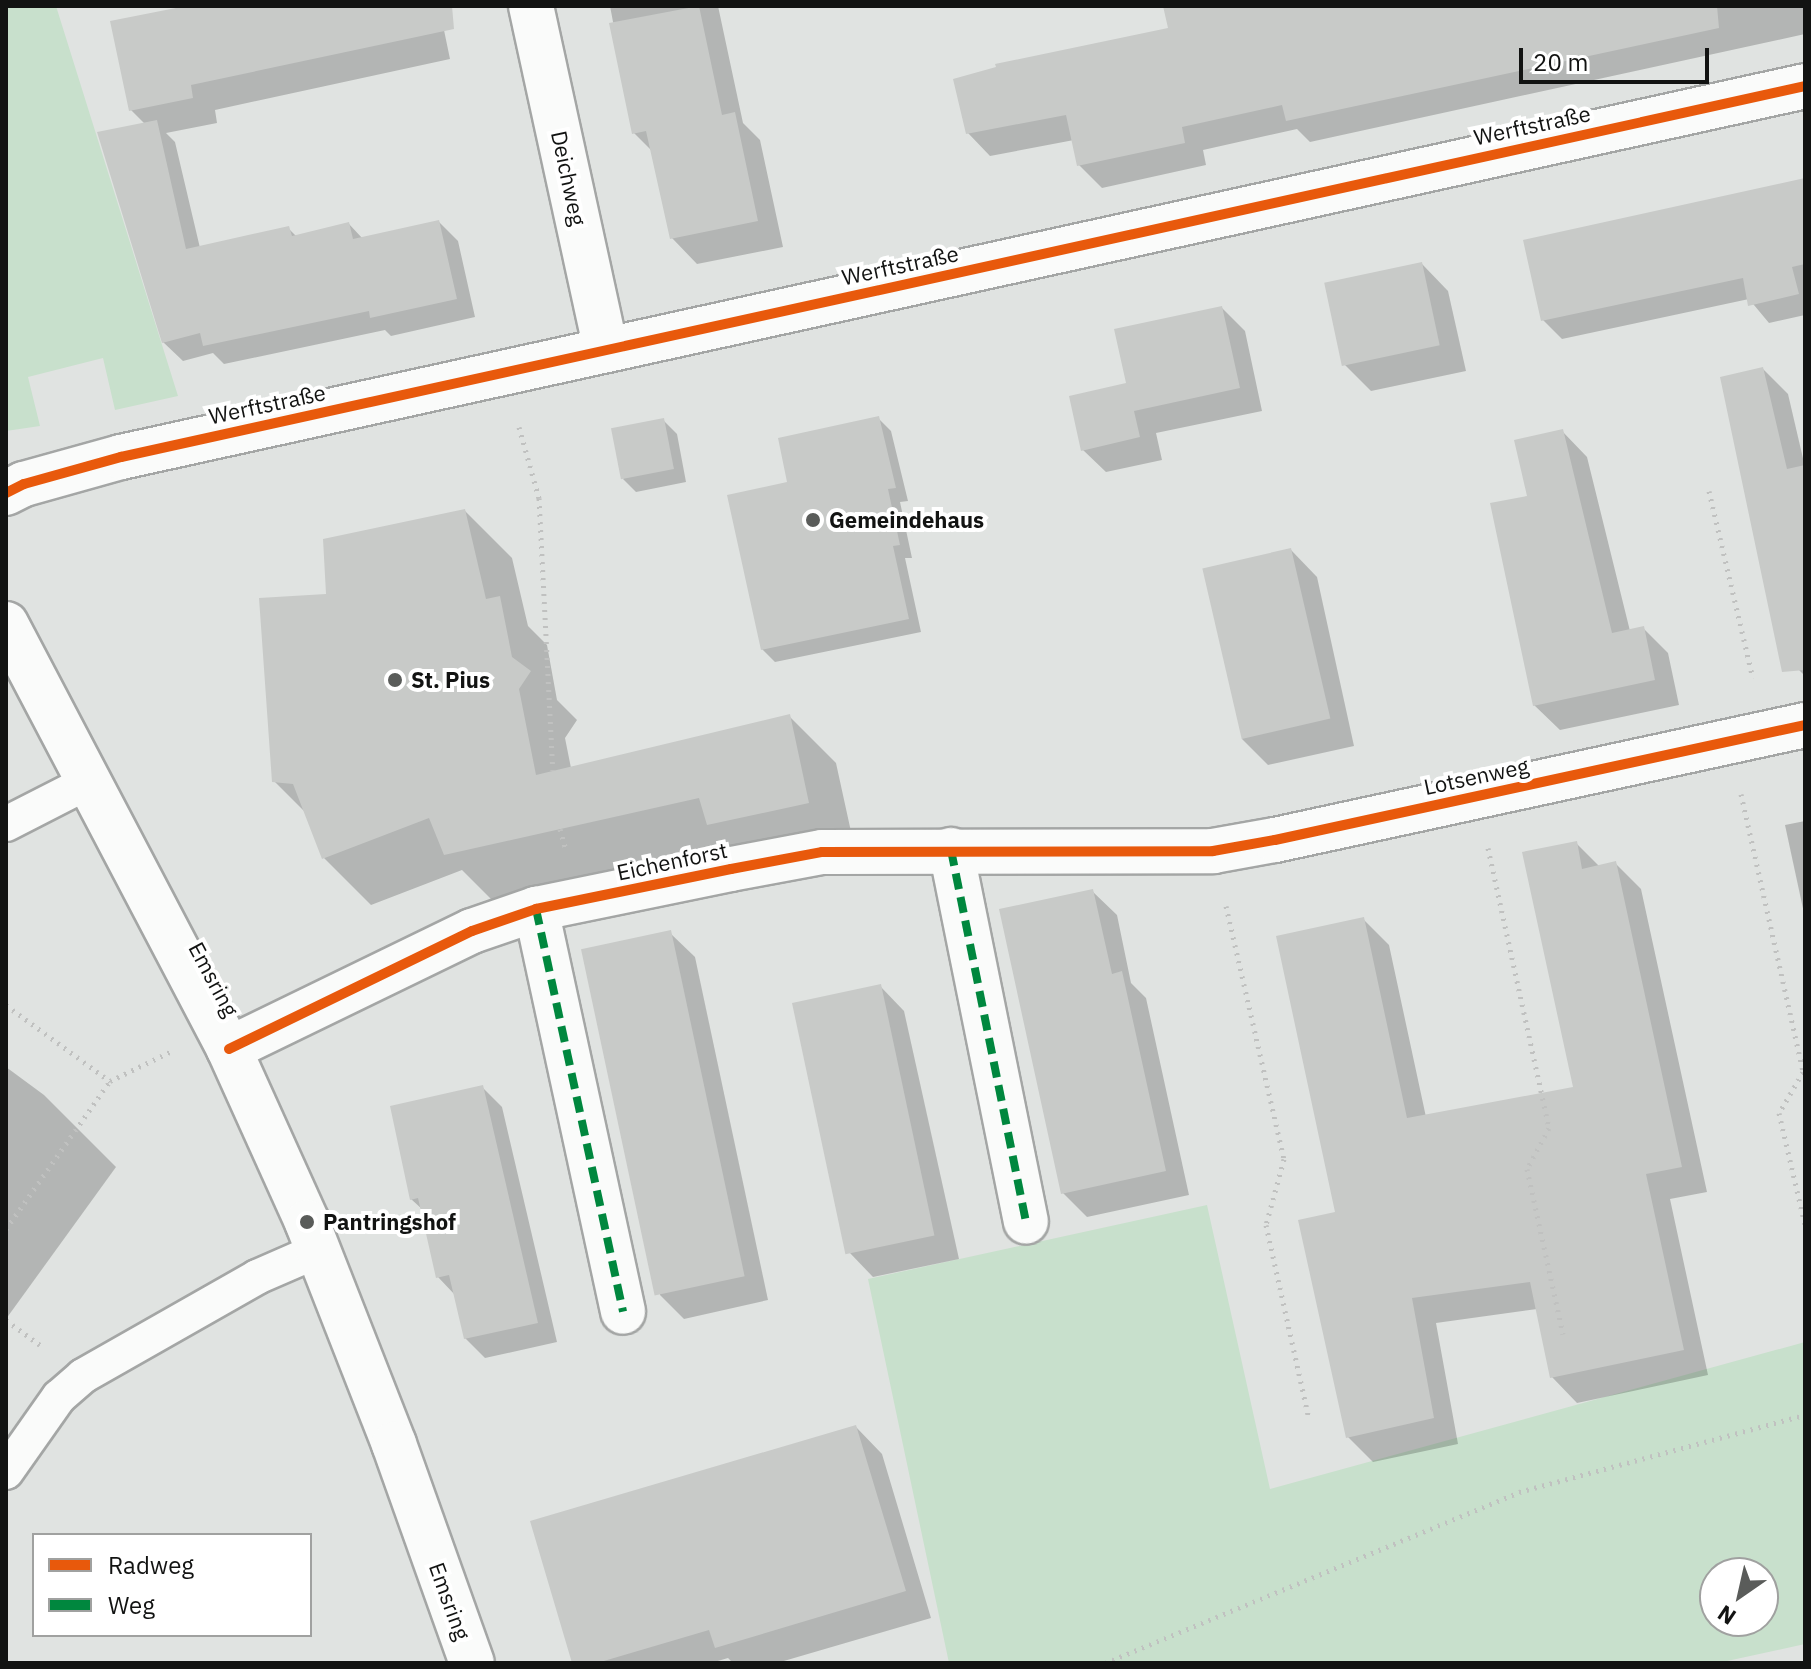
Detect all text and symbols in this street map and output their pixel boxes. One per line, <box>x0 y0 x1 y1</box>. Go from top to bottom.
scale bar <box>1523 32 1713 82</box>
text: 20 m <box>1533 46 1588 78</box>
street label: Werftstraße <box>1471 100 1593 150</box>
street label: Deichweg <box>546 128 592 228</box>
street label: Werftstraße <box>839 240 961 290</box>
street label: Werftstraße <box>206 379 328 429</box>
place label: Gemeindehaus <box>829 507 984 533</box>
marker: Gemeindehaus <box>804 511 822 529</box>
place label: St. Pius <box>411 667 490 693</box>
marker: St. Pius <box>386 671 404 689</box>
street label: Lotsenweg <box>1421 752 1531 800</box>
street label: Eichenforst <box>614 836 730 886</box>
street label: Emsring <box>183 937 245 1021</box>
place label: Pantringshof <box>323 1209 456 1235</box>
marker: Pantringshof <box>298 1213 316 1231</box>
legend <box>32 1533 312 1637</box>
text: Radweg <box>108 1549 194 1581</box>
north arrow <box>1699 1557 1779 1637</box>
street label: Emsring <box>424 1559 476 1643</box>
text: Weg <box>108 1589 155 1621</box>
text: N <box>1712 1599 1741 1632</box>

